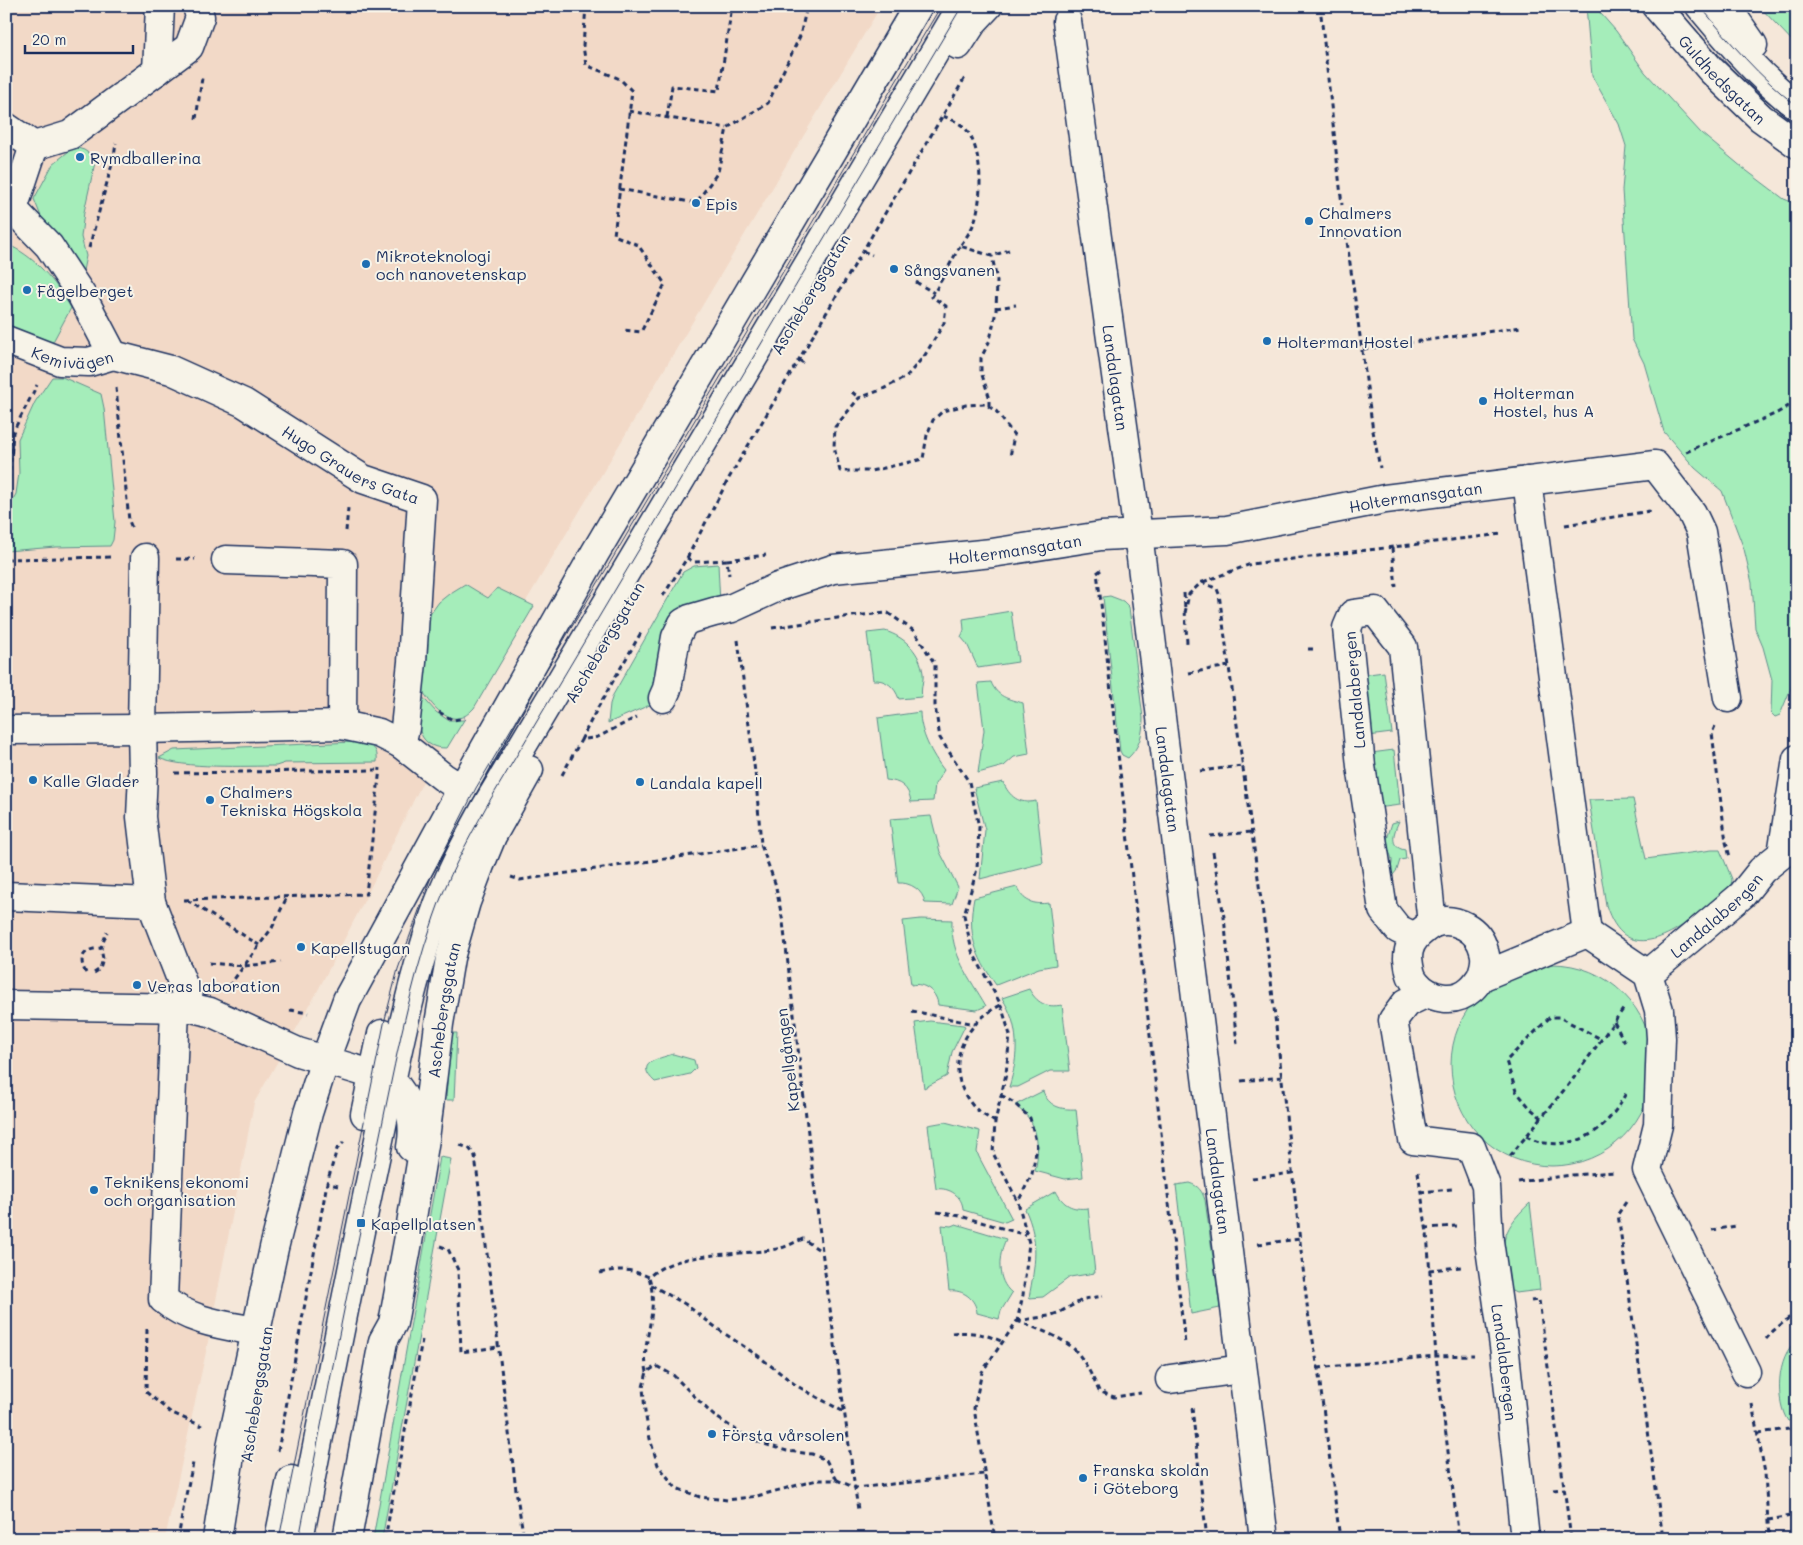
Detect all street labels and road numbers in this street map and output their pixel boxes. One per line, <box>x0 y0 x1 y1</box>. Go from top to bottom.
street label: Guldhedsgatan <box>1674 30 1771 128</box>
street label: Aschebergsgatan <box>766 230 854 358</box>
street label: Landalagatan <box>1099 323 1134 432</box>
street label: Kemivägen <box>29 341 116 373</box>
street label: Hugo Grauers Gata <box>279 420 422 508</box>
street label: Holtermansgatan <box>1347 476 1483 516</box>
street label: Holtermansgatan <box>947 529 1083 568</box>
street label: Aschebergsgatan <box>560 578 648 706</box>
street label: Landalabergen <box>1338 631 1370 749</box>
street label: Landalagatan <box>1152 725 1186 833</box>
street label: Landalabergen <box>1665 868 1766 962</box>
street label: Aschebergsgatan <box>422 939 465 1079</box>
street label: Kapellgången <box>770 1007 804 1113</box>
street label: Landalagatan <box>1202 1127 1236 1235</box>
street label: Landalabergen <box>1488 1302 1523 1422</box>
street label: Aschebergsgatan <box>235 1324 277 1464</box>

